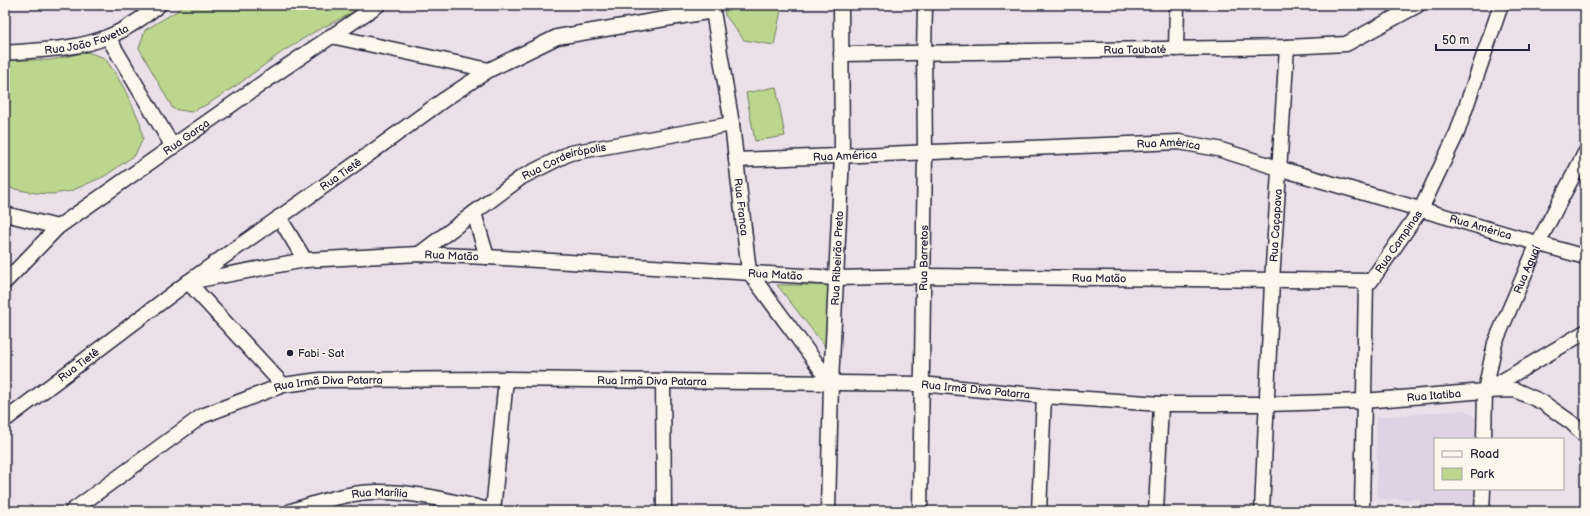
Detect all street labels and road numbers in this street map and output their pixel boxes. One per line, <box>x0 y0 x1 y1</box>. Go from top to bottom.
street label: Rua João Favetta <box>44 21 131 56</box>
street label: Rua Taubaté <box>1103 42 1167 56</box>
street label: Rua Garça <box>160 116 212 158</box>
street label: Rua América <box>1136 135 1202 152</box>
street label: Rua Cordeirópolis <box>520 140 608 183</box>
street label: Rua América <box>813 148 877 163</box>
street label: Rua Tietê <box>317 155 364 193</box>
street label: Rua Franca <box>732 177 751 236</box>
street label: Rua Caçapava <box>1267 188 1284 262</box>
street label: Rua Campinas <box>1372 207 1425 275</box>
street label: Rua Ribeirão Preto <box>828 211 846 306</box>
street label: Rua América <box>1448 212 1513 242</box>
street label: Rua Barretos <box>917 224 930 291</box>
street label: Rua Aguaí <box>1511 243 1543 296</box>
street label: Rua Matão <box>424 248 479 263</box>
street label: Rua Matão <box>748 266 803 282</box>
street label: Rua Matão <box>1072 271 1126 285</box>
street label: Rua Tietê <box>55 345 102 384</box>
street label: Rua Irmã Diva Patarra <box>272 373 383 394</box>
street label: Rua Irmã Diva Patarra <box>597 374 707 388</box>
street label: Rua Irmã Diva Patarra <box>920 378 1031 401</box>
street label: Rua Itatiba <box>1406 387 1461 404</box>
street label: Rua Marília <box>350 485 409 501</box>

